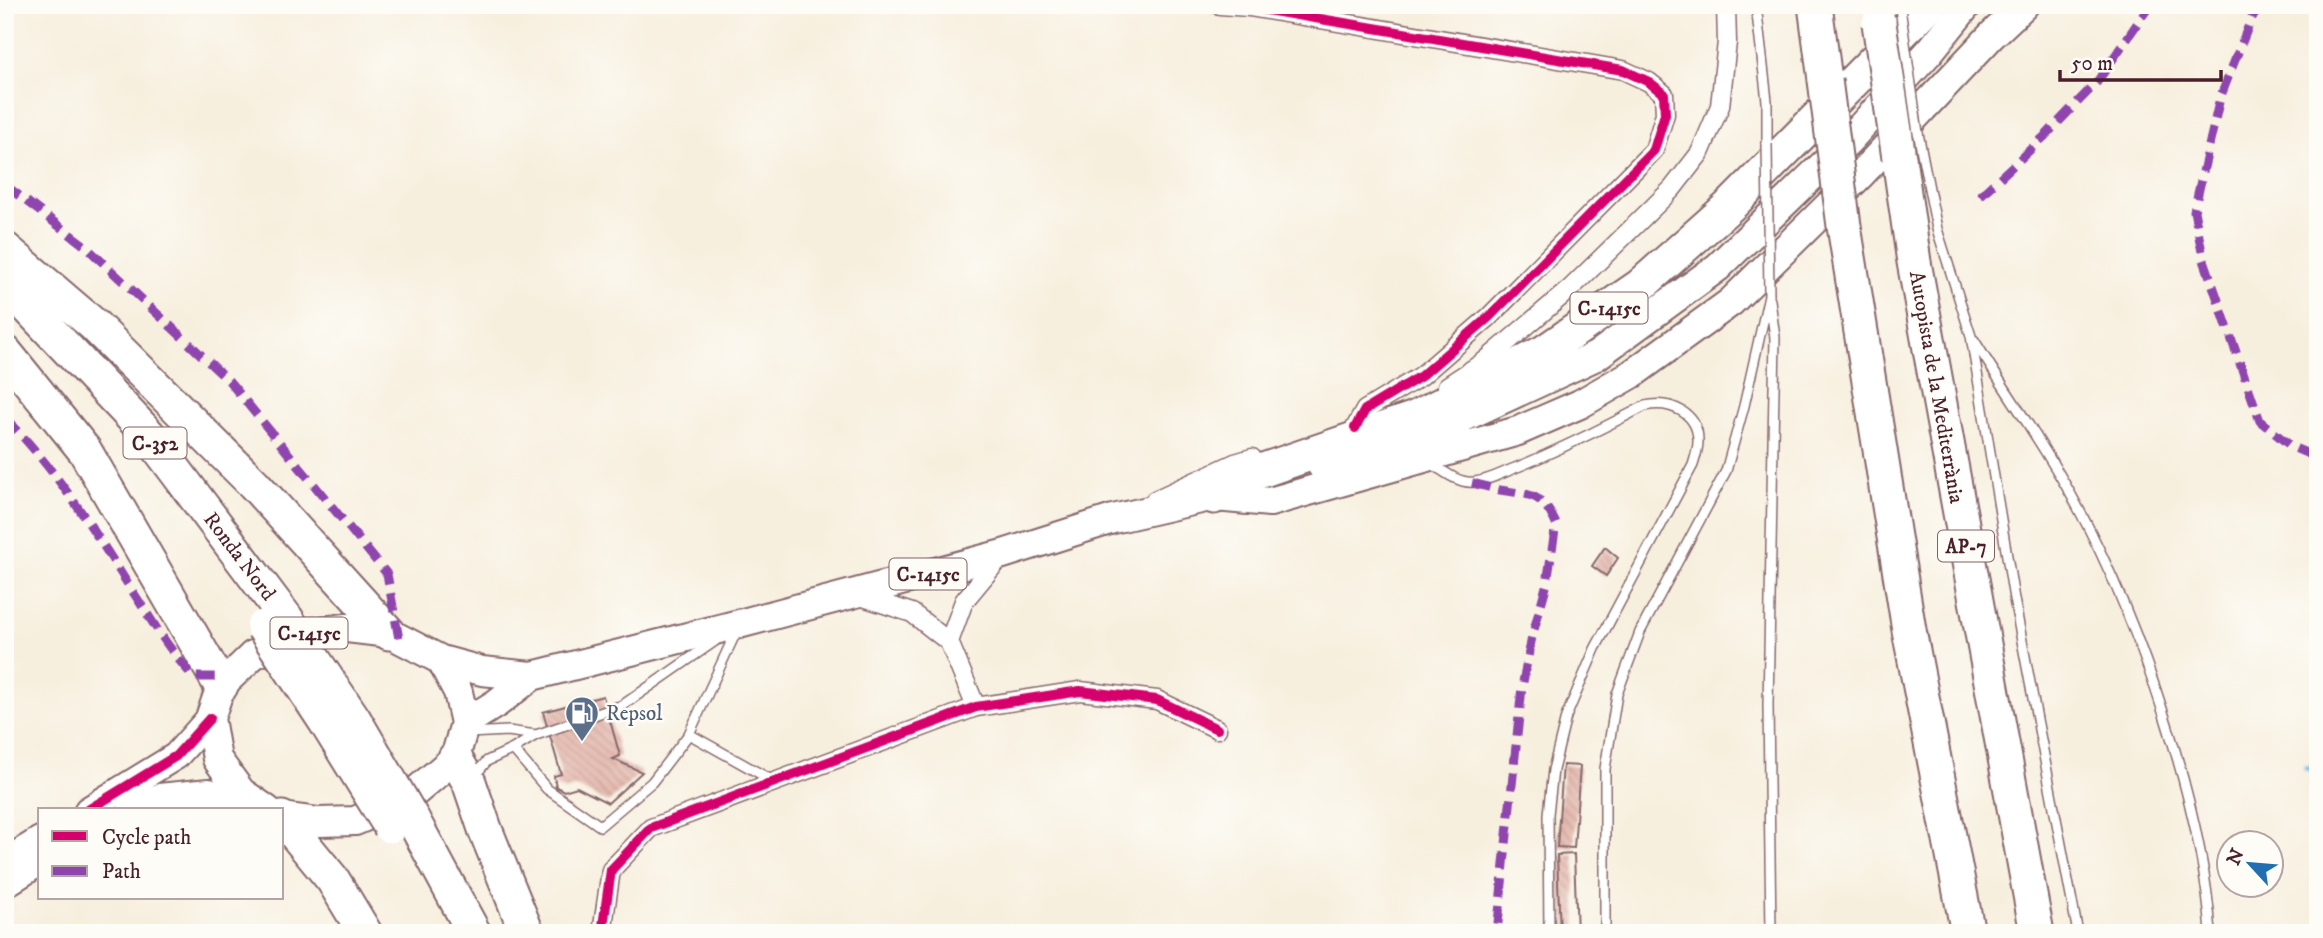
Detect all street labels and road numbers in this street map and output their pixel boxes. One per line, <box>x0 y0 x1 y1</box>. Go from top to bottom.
street label: Autopista de la Mediterrània <box>1903 269 1969 506</box>
road number: C-1415c <box>1570 292 1648 324</box>
road number: C-352 <box>124 428 186 458</box>
street label: Ronda Nord <box>198 507 281 606</box>
road number: AP-7 <box>1938 530 1994 562</box>
road number: C-1415c <box>890 558 967 590</box>
road number: C-1415c <box>270 618 348 648</box>

